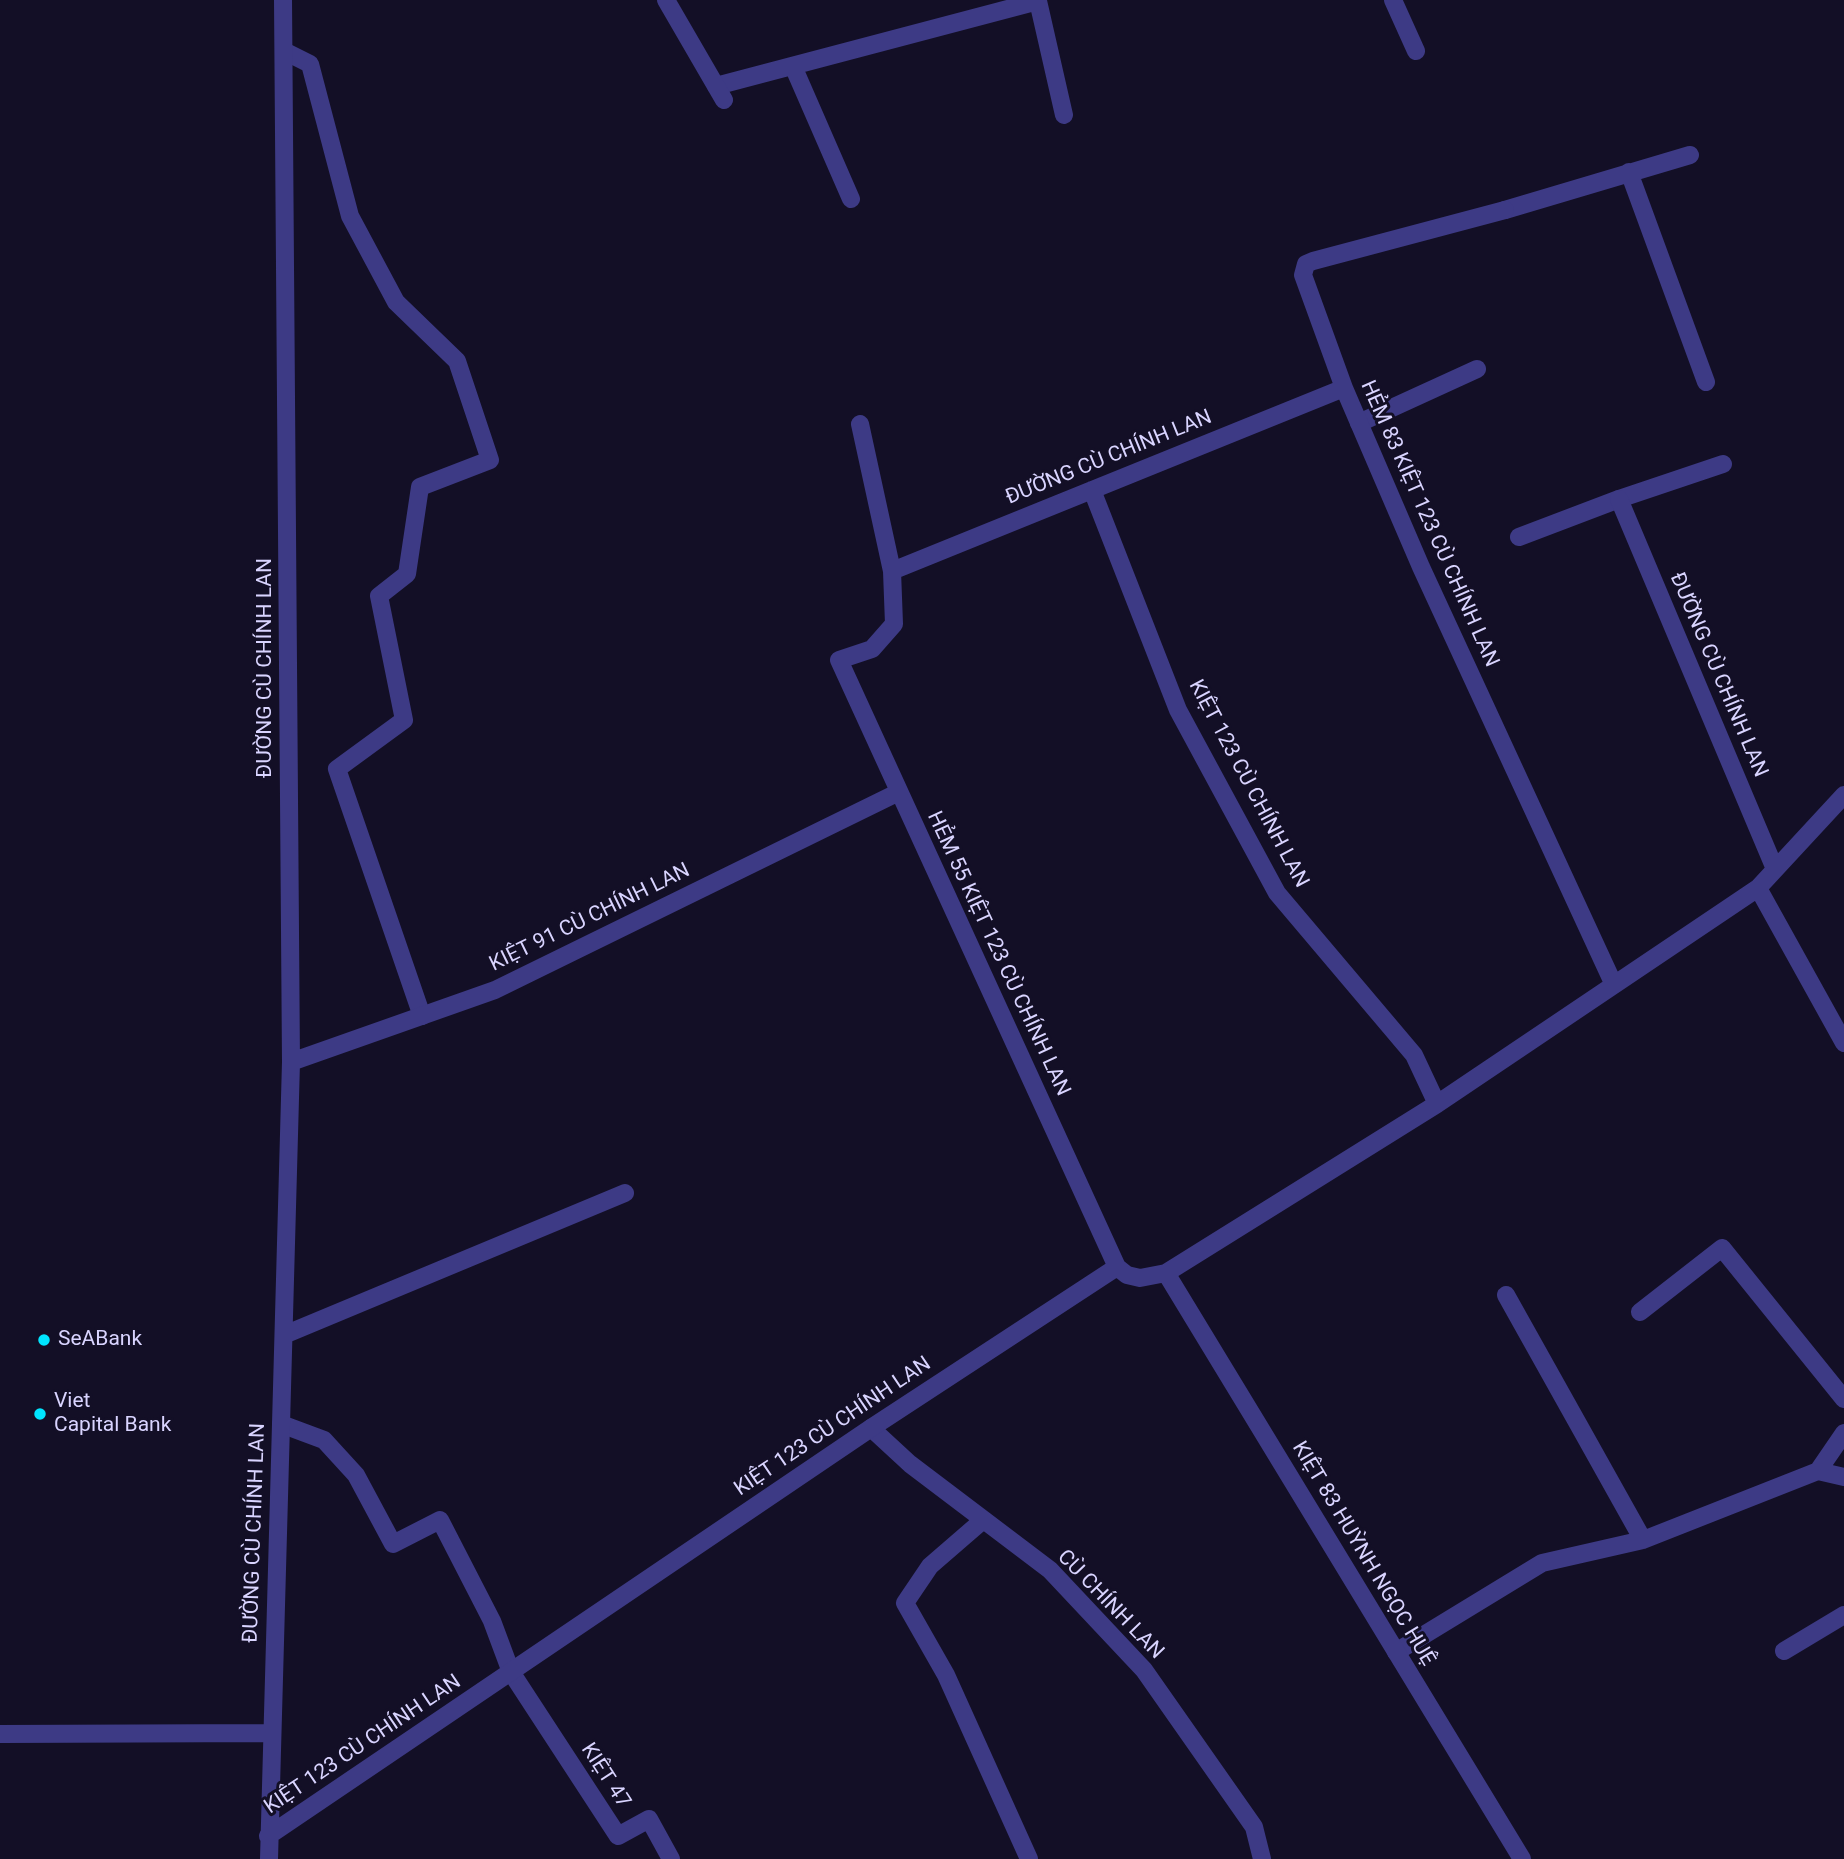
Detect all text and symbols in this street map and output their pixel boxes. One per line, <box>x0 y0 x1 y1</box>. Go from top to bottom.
street label: HẺM 83 KIỆT 123 CÙ CHÍNH LAN <box>1354 377 1504 671</box>
street label: ĐƯỜNG CÙ CHÍNH LAN <box>1002 405 1216 511</box>
street label: ĐƯỜNG CÙ CHÍNH LAN <box>253 558 279 778</box>
street label: ĐƯỜNG CÙ CHÍNH LAN <box>1663 569 1773 781</box>
street label: KIỆT 123 CÙ CHÍNH LAN <box>1183 676 1313 892</box>
street label: HẺM 55 KIỆT 123 CÙ CHÍNH LAN <box>921 808 1075 1100</box>
street label: KIỆT 91 CÙ CHÍNH LAN <box>486 858 694 978</box>
place label: SeABank <box>58 1327 142 1353</box>
marker: SeABank <box>36 1332 52 1348</box>
street label: KIỆT 123 CÙ CHÍNH LAN <box>730 1352 936 1502</box>
place label: Viet Capital Bank <box>54 1389 171 1439</box>
marker: Viet Capital Bank <box>32 1406 48 1422</box>
street label: ĐƯỜNG CÙ CHÍNH LAN <box>239 1423 271 1643</box>
street label: KIỆT 83 HUỲNH NGỌC HUỆ <box>1286 1437 1440 1671</box>
street label: CÙ CHÍNH LAN <box>1052 1545 1168 1665</box>
street label: KIỆT 123 CÙ CHÍNH LAN <box>260 1670 466 1820</box>
street label: KIỆT 47 <box>575 1739 635 1813</box>

